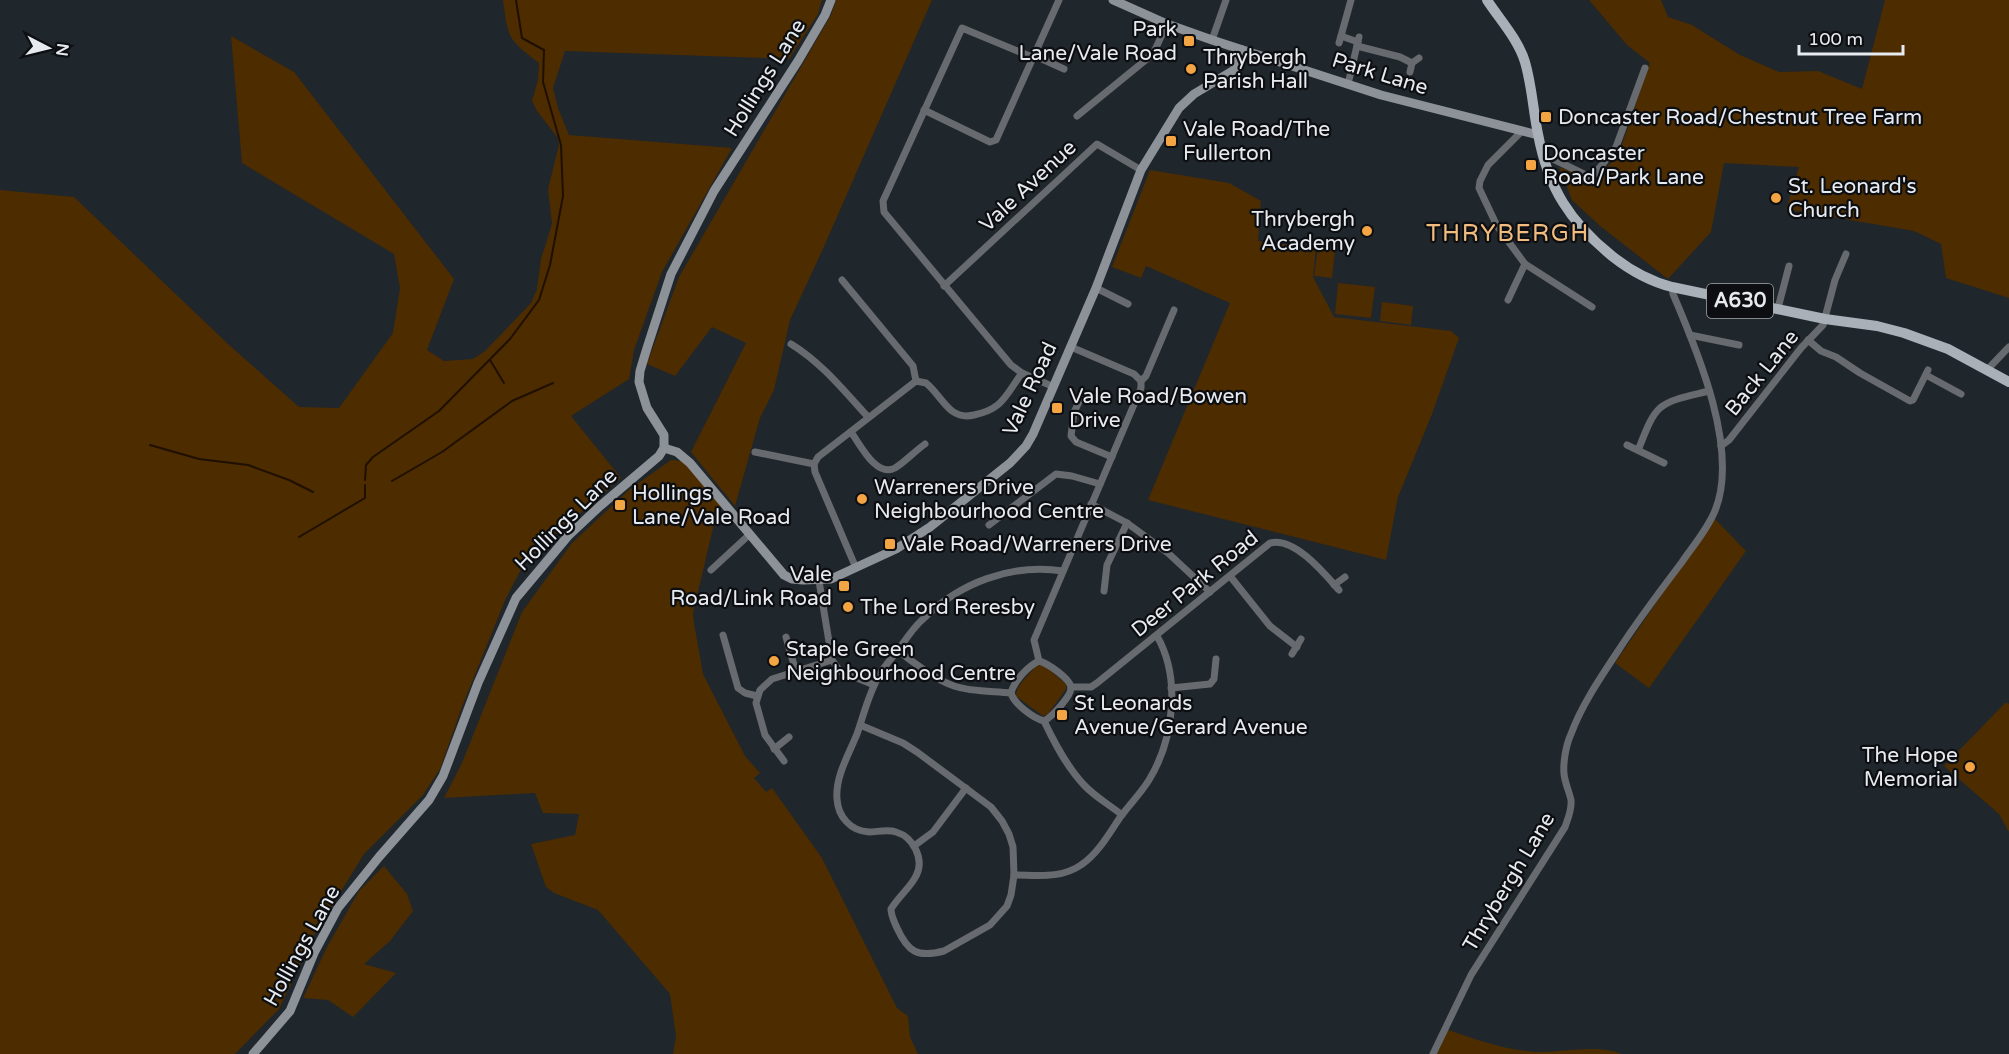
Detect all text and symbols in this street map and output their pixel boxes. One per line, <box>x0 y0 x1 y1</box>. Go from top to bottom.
street label: Hollings Lane <box>719 14 811 142</box>
place label: Park Lane/Vale Road <box>1019 17 1177 66</box>
north arrow <box>18 18 78 78</box>
scale bar <box>1799 18 1902 56</box>
text: 100 m <box>1808 28 1863 50</box>
marker: Park Lane/Vale Road <box>1182 34 1196 48</box>
text: N <box>51 42 73 57</box>
place label: Thrybergh Parish Hall <box>1203 45 1308 94</box>
street label: Park Lane <box>1329 48 1431 100</box>
marker: Thrybergh Parish Hall <box>1184 62 1198 76</box>
place label: Doncaster Road/Chestnut Tree Farm <box>1558 105 1922 130</box>
marker: Doncaster Road/Chestnut Tree Farm <box>1539 110 1553 124</box>
place label: Vale Road/The Fullerton <box>1183 117 1330 166</box>
marker: Vale Road/The Fullerton <box>1164 134 1178 148</box>
street label: Vale Avenue <box>975 135 1082 237</box>
place label: Doncaster Road/Park Lane <box>1543 141 1704 190</box>
marker: Doncaster Road/Park Lane <box>1524 158 1538 172</box>
place label: St. Leonard's Church <box>1788 174 1916 223</box>
marker: St. Leonard's Church <box>1769 191 1783 205</box>
place label: Thrybergh Academy <box>1251 207 1355 256</box>
district label: THRYBERGH <box>1426 219 1590 248</box>
marker: Thrybergh Academy <box>1360 224 1374 238</box>
road number: A630 <box>1707 284 1773 318</box>
street label: Back Lane <box>1720 325 1804 421</box>
street label: Vale Road <box>997 338 1063 440</box>
place label: Vale Road/Bowen Drive <box>1069 384 1247 433</box>
marker: Vale Road/Bowen Drive <box>1050 401 1064 415</box>
street label: Hollings Lane <box>510 464 622 576</box>
place label: Warreners Drive Neighbourhood Centre <box>874 475 1104 524</box>
place label: Hollings Lane/Vale Road <box>632 481 790 530</box>
marker: Warreners Drive Neighbourhood Centre <box>855 492 869 506</box>
marker: Hollings Lane/Vale Road <box>613 498 627 512</box>
street label: Deer Park Road <box>1127 525 1263 643</box>
place label: Vale Road/Warreners Drive <box>902 532 1172 557</box>
marker: Vale Road/Warreners Drive <box>883 537 897 551</box>
place label: Vale Road/Link Road <box>670 562 832 611</box>
marker: Vale Road/Link Road <box>837 579 851 593</box>
place label: The Lord Reresby <box>860 595 1035 620</box>
marker: The Lord Reresby <box>841 600 855 614</box>
place label: Staple Green Neighbourhood Centre <box>786 637 1016 686</box>
marker: Staple Green Neighbourhood Centre <box>767 654 781 668</box>
place label: St Leonards Avenue/Gerard Avenue <box>1074 691 1308 740</box>
marker: St Leonards Avenue/Gerard Avenue <box>1055 708 1069 722</box>
place label: The Hope Memorial <box>1862 743 1958 792</box>
marker: The Hope Memorial <box>1963 760 1977 774</box>
street label: Thrybergh Lane <box>1458 808 1560 956</box>
street label: Hollings Lane <box>259 881 346 1011</box>

